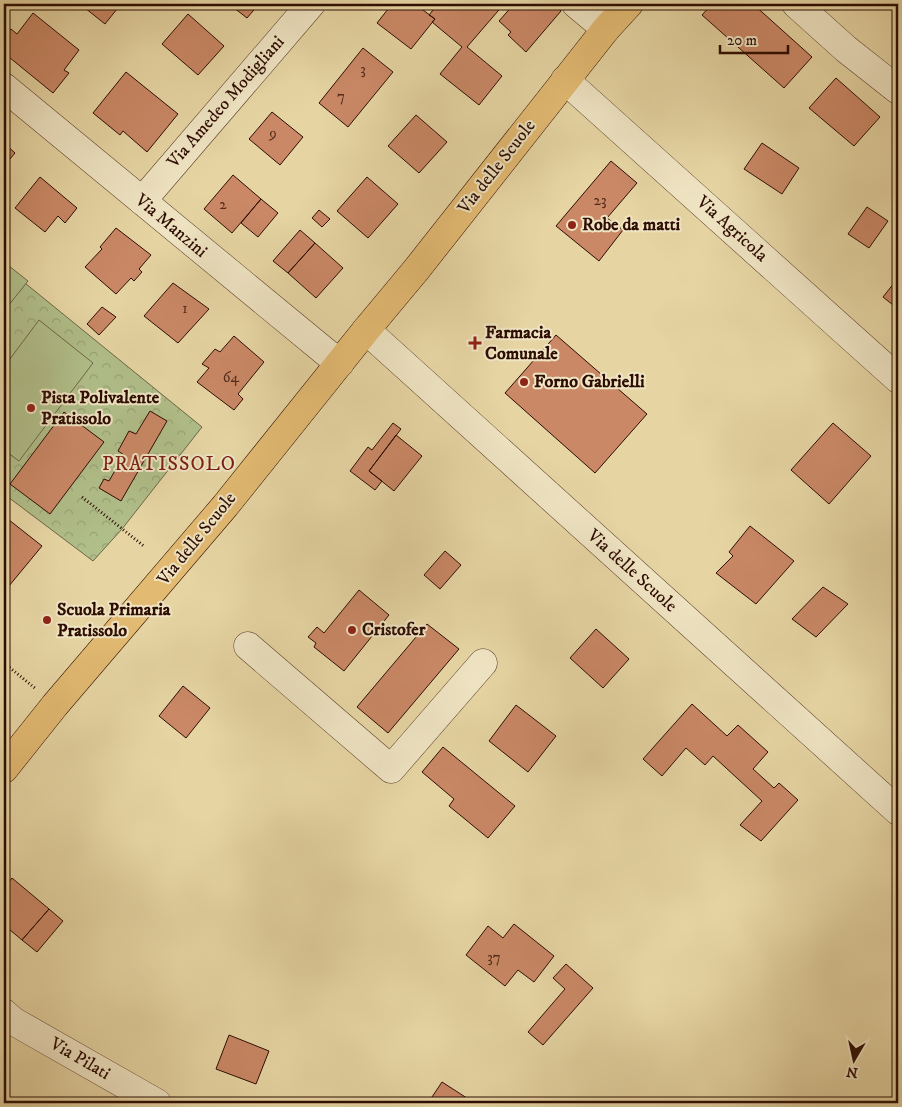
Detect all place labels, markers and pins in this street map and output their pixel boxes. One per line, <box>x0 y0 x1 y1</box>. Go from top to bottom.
place label: Robe da matti <box>582 214 681 236</box>
marker: Robe da matti <box>566 219 578 231</box>
place label: Farmacia Comunale <box>485 322 558 365</box>
marker: Farmacia Comunale <box>469 337 481 349</box>
place label: Forno Gabrielli <box>534 371 645 393</box>
marker: Forno Gabrielli <box>518 376 530 388</box>
place label: Pista Polivalente Pratissolo <box>41 387 160 430</box>
marker: Pista Polivalente Pratissolo <box>25 402 37 414</box>
place label: Scuola Primaria Pratissolo <box>57 599 171 642</box>
marker: Scuola Primaria Pratissolo <box>41 614 53 626</box>
place label: Cristofer <box>362 619 426 641</box>
marker: Cristofer <box>346 624 358 636</box>

